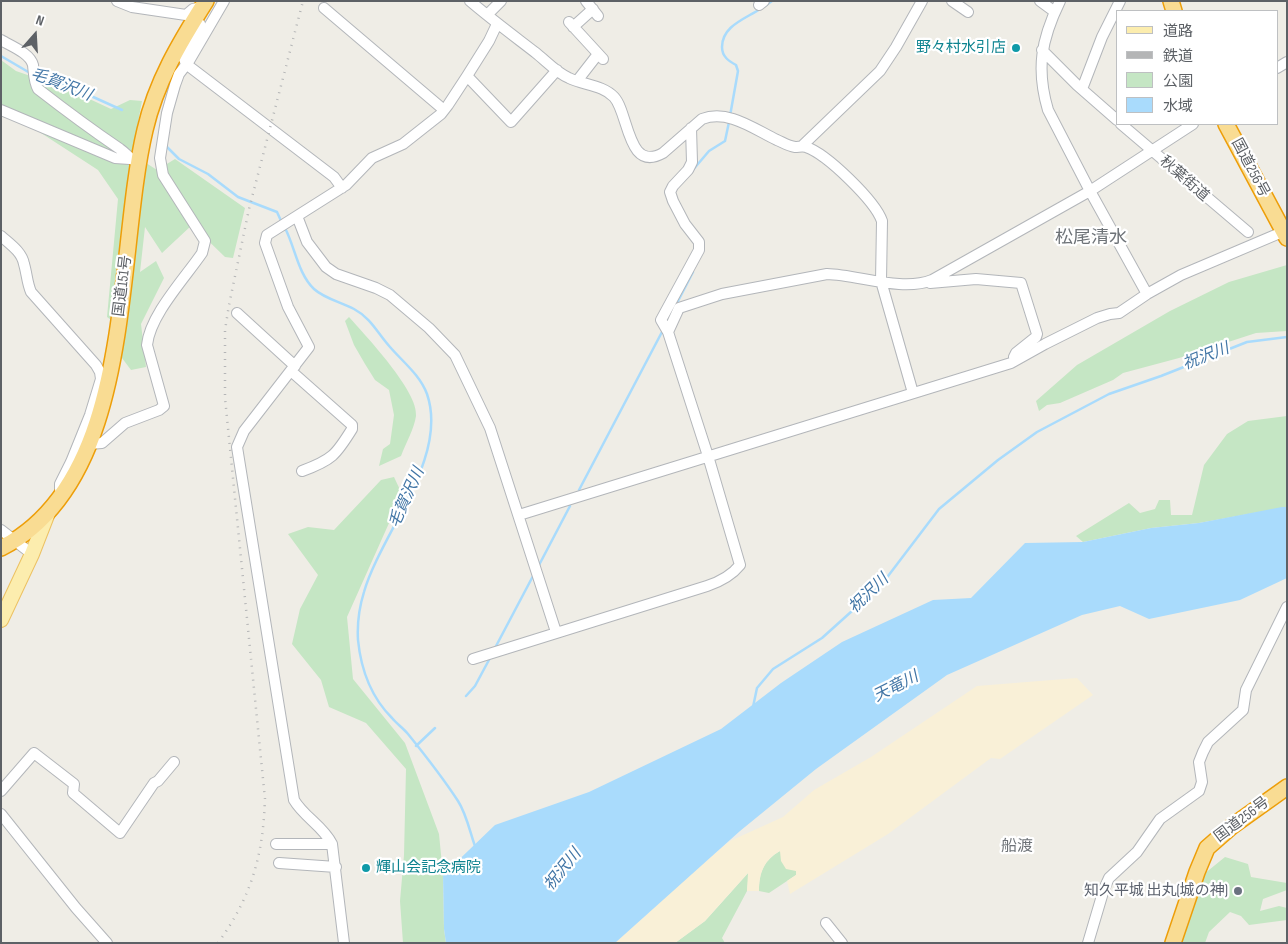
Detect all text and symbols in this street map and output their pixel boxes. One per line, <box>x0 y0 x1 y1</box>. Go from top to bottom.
north arrow <box>10 10 60 60</box>
legend <box>1116 10 1278 125</box>
text: N <box>34 11 46 30</box>
text: 道路 <box>1163 22 1193 41</box>
place label: 野々村水引店 <box>916 39 1006 57</box>
marker: 野々村水引店 <box>1010 42 1022 54</box>
text: 鉄道 <box>1163 47 1193 66</box>
water label: 毛賀沢川 <box>28 65 94 105</box>
text: 公園 <box>1163 72 1193 91</box>
text: 水域 <box>1163 97 1193 116</box>
street label: 国道256号 <box>1227 136 1273 200</box>
street label: 秋葉街道 <box>1155 153 1213 205</box>
district label: 松尾清水 <box>1055 227 1127 249</box>
street label: 国道151号 <box>110 254 136 318</box>
water label: 祝沢川 <box>1180 339 1232 375</box>
water label: 毛賀沢川 <box>385 465 429 531</box>
water label: 祝沢川 <box>845 570 893 618</box>
water label: 天竜川 <box>870 668 922 706</box>
street label: 国道256号 <box>1211 794 1273 846</box>
district label: 船渡 <box>1001 837 1033 857</box>
water label: 祝沢川 <box>540 845 586 895</box>
place label: 輝山会記念病院 <box>376 859 481 877</box>
marker: 輝山会記念病院 <box>360 862 372 874</box>
place label: 知久平城 出丸(城の神) <box>1084 882 1228 900</box>
marker: 知久平城 出丸(城の神) <box>1232 885 1244 897</box>

